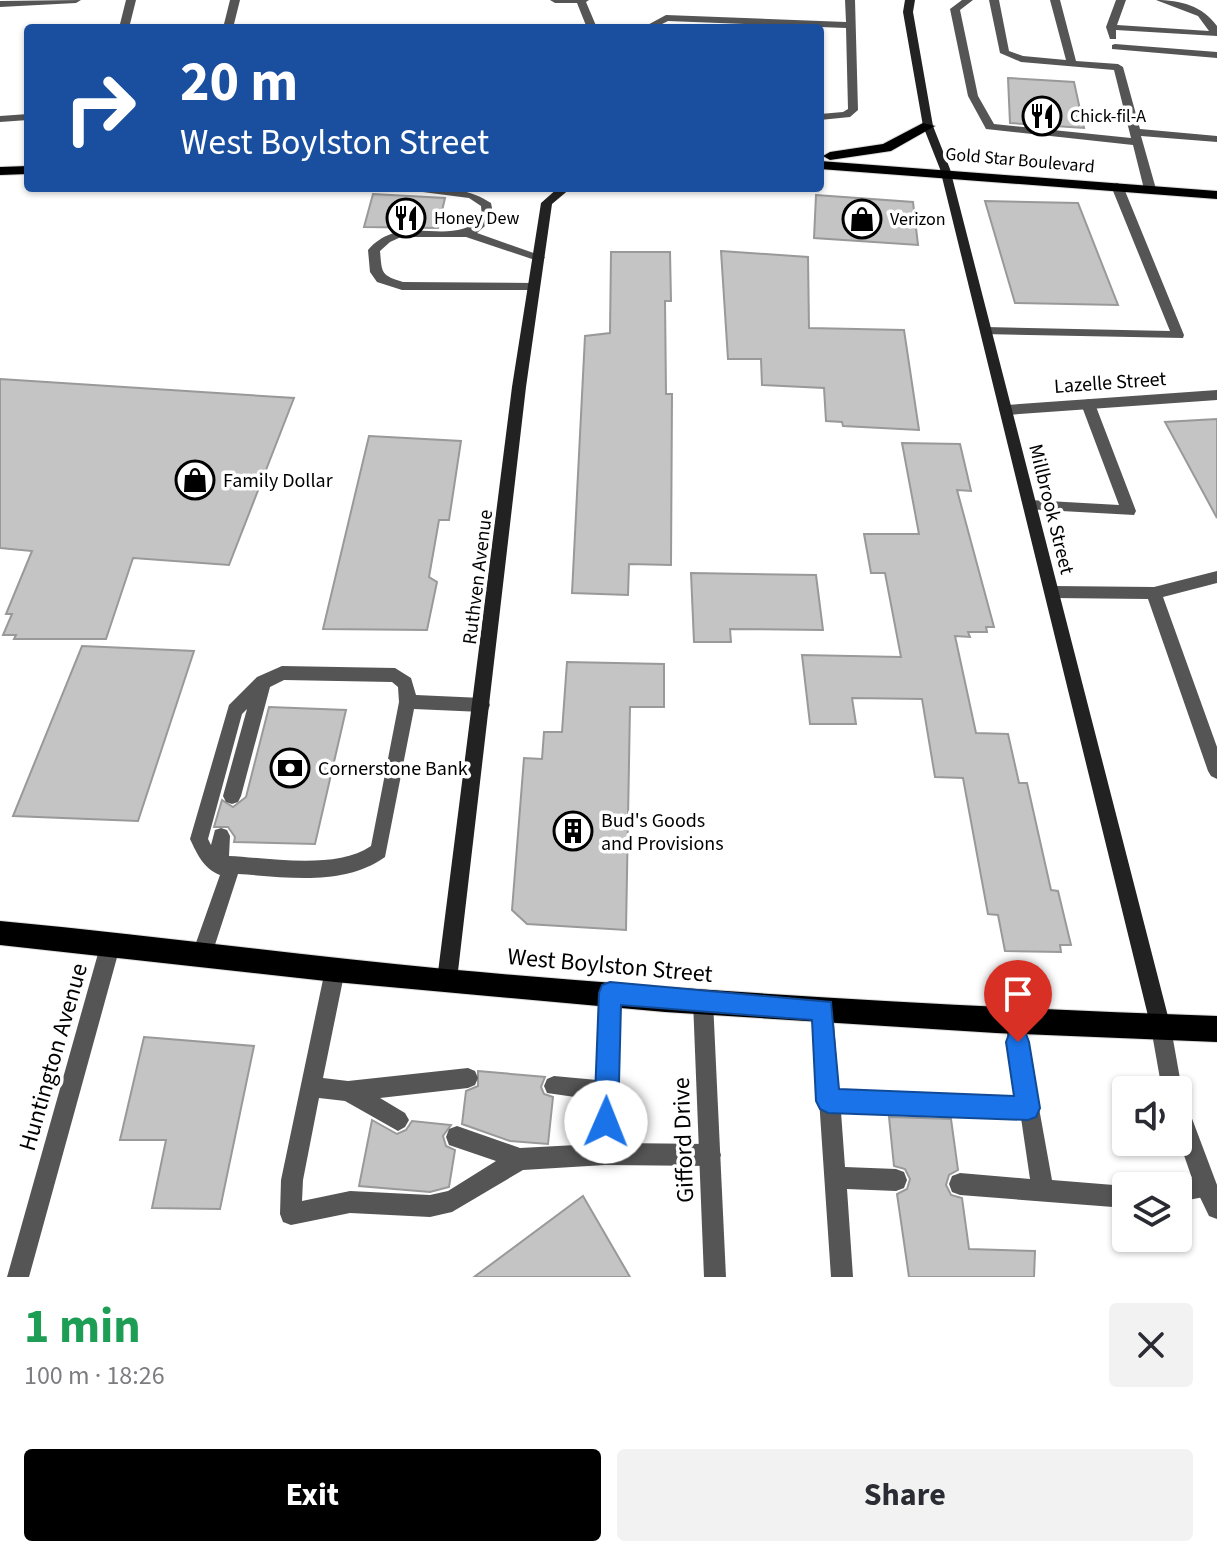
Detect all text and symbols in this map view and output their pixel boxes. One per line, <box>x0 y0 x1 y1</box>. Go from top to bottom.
text: 20 m <box>180 43 298 122</box>
icon: right <box>48 56 152 160</box>
restaurant icon: Chick-fil-A <box>1021 95 1063 137</box>
place label: Chick-fil-A <box>1070 104 1146 129</box>
text: West Boylston Street <box>180 117 489 168</box>
street label: Gold Star Boulevard <box>944 142 1096 179</box>
restaurant icon: Honey Dew <box>385 197 427 239</box>
shop icon: Verizon <box>841 198 883 240</box>
place label: Honey Dew <box>434 206 519 231</box>
place label: Verizon <box>890 207 946 232</box>
street label: Lazelle Street <box>1053 365 1167 401</box>
street label: Millbrook Street <box>1021 441 1081 577</box>
shop icon: Family Dollar <box>174 459 216 501</box>
place label: Family Dollar <box>223 467 333 495</box>
street label: Ruthven Avenue <box>456 508 500 646</box>
bank icon: Cornerstone Bank <box>269 747 311 789</box>
place label: Cornerstone Bank <box>318 755 468 783</box>
place label: Bud's Goods and Provisions <box>601 807 724 858</box>
building icon: Bud's Goods and Provisions <box>552 810 594 852</box>
street label: West Boylston Street <box>506 939 714 992</box>
street label: Huntington Avenue <box>10 959 97 1155</box>
pin <box>984 960 1052 1042</box>
icon: arrive <box>996 972 1040 1016</box>
map controls <box>1112 1076 1192 1252</box>
button: sound <box>1112 1076 1192 1156</box>
street label: Gifford Drive <box>664 1077 703 1203</box>
position arrow <box>564 1080 648 1164</box>
button: layers <box>1112 1172 1192 1252</box>
text: 1 min <box>24 1293 141 1361</box>
button: close <box>1109 1303 1193 1387</box>
text: 100 m · 18:26 <box>24 1357 165 1394</box>
button: Exit <box>24 1449 601 1541</box>
button: Share <box>617 1449 1193 1541</box>

